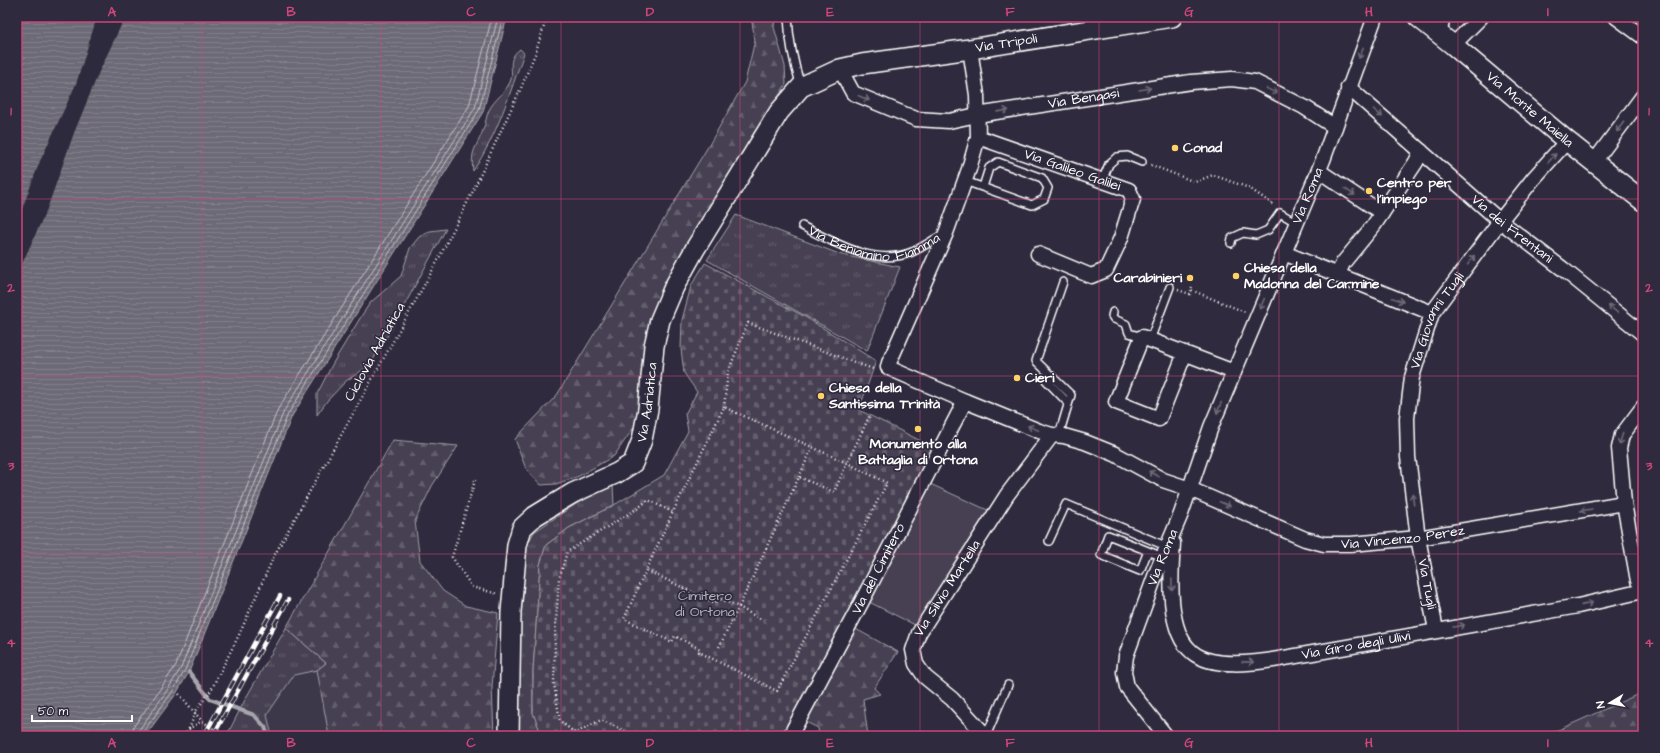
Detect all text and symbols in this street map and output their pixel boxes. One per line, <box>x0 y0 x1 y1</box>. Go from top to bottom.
text: A <box>108 3 117 21</box>
text: B <box>286 3 296 21</box>
text: C <box>466 3 476 21</box>
text: D <box>646 3 655 21</box>
text: E <box>826 3 834 21</box>
text: F <box>1005 3 1015 21</box>
text: G <box>1184 3 1194 21</box>
text: H <box>1365 3 1373 21</box>
text: I <box>1547 3 1549 21</box>
street label: Via Tripoli <box>974 29 1038 58</box>
one-way arrow <box>1357 47 1365 59</box>
street label: Via Monte Maiella <box>1482 67 1578 152</box>
street label: Via Bengasi <box>1047 83 1121 114</box>
one-way arrow <box>1138 85 1151 93</box>
one-way arrow <box>1266 87 1278 95</box>
one-way arrow <box>857 94 869 102</box>
text: 1 <box>10 102 12 120</box>
text: 1 <box>1648 102 1650 120</box>
one-way arrow <box>996 107 1009 115</box>
one-way arrow <box>1372 108 1382 117</box>
one-way arrow <box>1615 121 1624 132</box>
place label: Conad <box>1183 138 1223 158</box>
marker: Conad <box>1170 143 1180 153</box>
street label: Via Galileo Galilei <box>1021 144 1123 196</box>
one-way arrow <box>1547 153 1557 163</box>
street label: Via Roma <box>1287 165 1329 227</box>
place label: Centro per l'impiego <box>1376 173 1452 210</box>
marker: Centro per l'impiego <box>1364 186 1374 196</box>
one-way arrow <box>1345 188 1356 196</box>
street label: Via dei Frentani <box>1467 190 1557 268</box>
street label: Via Beniamino Fiamma <box>804 219 944 241</box>
text: Via Beniamino Fiamma <box>805 221 944 267</box>
one-way arrow <box>1467 254 1475 265</box>
place label: Chiesa della Madonna del Carmine <box>1244 258 1380 294</box>
place label: Carabinieri <box>1114 268 1183 288</box>
street label: Via Giovanni Tugli <box>1405 268 1469 371</box>
marker: Chiesa della Madonna del Carmine <box>1231 271 1241 281</box>
marker: Carabinieri <box>1185 273 1195 283</box>
text: 2 <box>6 279 15 297</box>
text: 2 <box>1644 279 1653 297</box>
one-way arrow <box>1391 296 1403 304</box>
one-way arrow <box>1258 298 1265 310</box>
street label: Ciclovia Adriatica <box>340 299 410 405</box>
one-way arrow <box>1607 305 1618 314</box>
street label: Via Adriatica <box>632 362 662 444</box>
place label: Cieri <box>1025 368 1055 388</box>
marker: Cieri <box>1012 373 1022 383</box>
place label: Chiesa della Santissima Trinità <box>828 378 941 414</box>
marker: Chiesa della Santissima Trinità <box>816 391 826 401</box>
one-way arrow <box>1215 401 1223 413</box>
marker: Monumento alla Battaglia di Ortona <box>913 424 923 434</box>
one-way arrow <box>1028 424 1040 432</box>
one-way arrow <box>1617 433 1624 446</box>
place label: Monumento alla Battaglia di Ortona <box>858 434 979 471</box>
text: 3 <box>7 457 15 475</box>
text: 3 <box>1645 457 1653 475</box>
one-way arrow <box>1148 470 1160 478</box>
one-way arrow <box>1409 493 1417 506</box>
one-way arrow <box>1219 501 1231 509</box>
one-way arrow <box>1580 506 1593 514</box>
street label: Via del Cimitero <box>847 520 910 618</box>
street label: Via Vincenzo Perez <box>1341 520 1466 554</box>
street label: Via Roma <box>1142 526 1183 589</box>
street label: Via Silvio Martella <box>909 536 986 641</box>
street label: Via Tugli <box>1412 557 1442 611</box>
one-way arrow <box>1168 578 1176 591</box>
park label: Cimitero di Ortona <box>675 586 735 622</box>
one-way arrow <box>1580 599 1593 607</box>
one-way arrow <box>1452 622 1465 630</box>
street label: Via Giro degli Ulivi <box>1300 626 1412 665</box>
text: 4 <box>7 634 16 652</box>
text: 4 <box>1645 634 1654 652</box>
one-way arrow <box>1241 659 1254 666</box>
north arrow <box>1590 683 1630 723</box>
scale bar <box>32 697 132 723</box>
text: N <box>1593 700 1609 709</box>
text: 50 m <box>38 703 69 720</box>
text: A <box>108 734 117 752</box>
text: B <box>286 734 296 752</box>
text: C <box>466 734 476 752</box>
text: D <box>646 734 655 752</box>
text: E <box>826 734 834 752</box>
text: F <box>1005 734 1015 752</box>
text: G <box>1184 734 1194 752</box>
text: H <box>1365 734 1373 752</box>
text: I <box>1547 734 1549 752</box>

